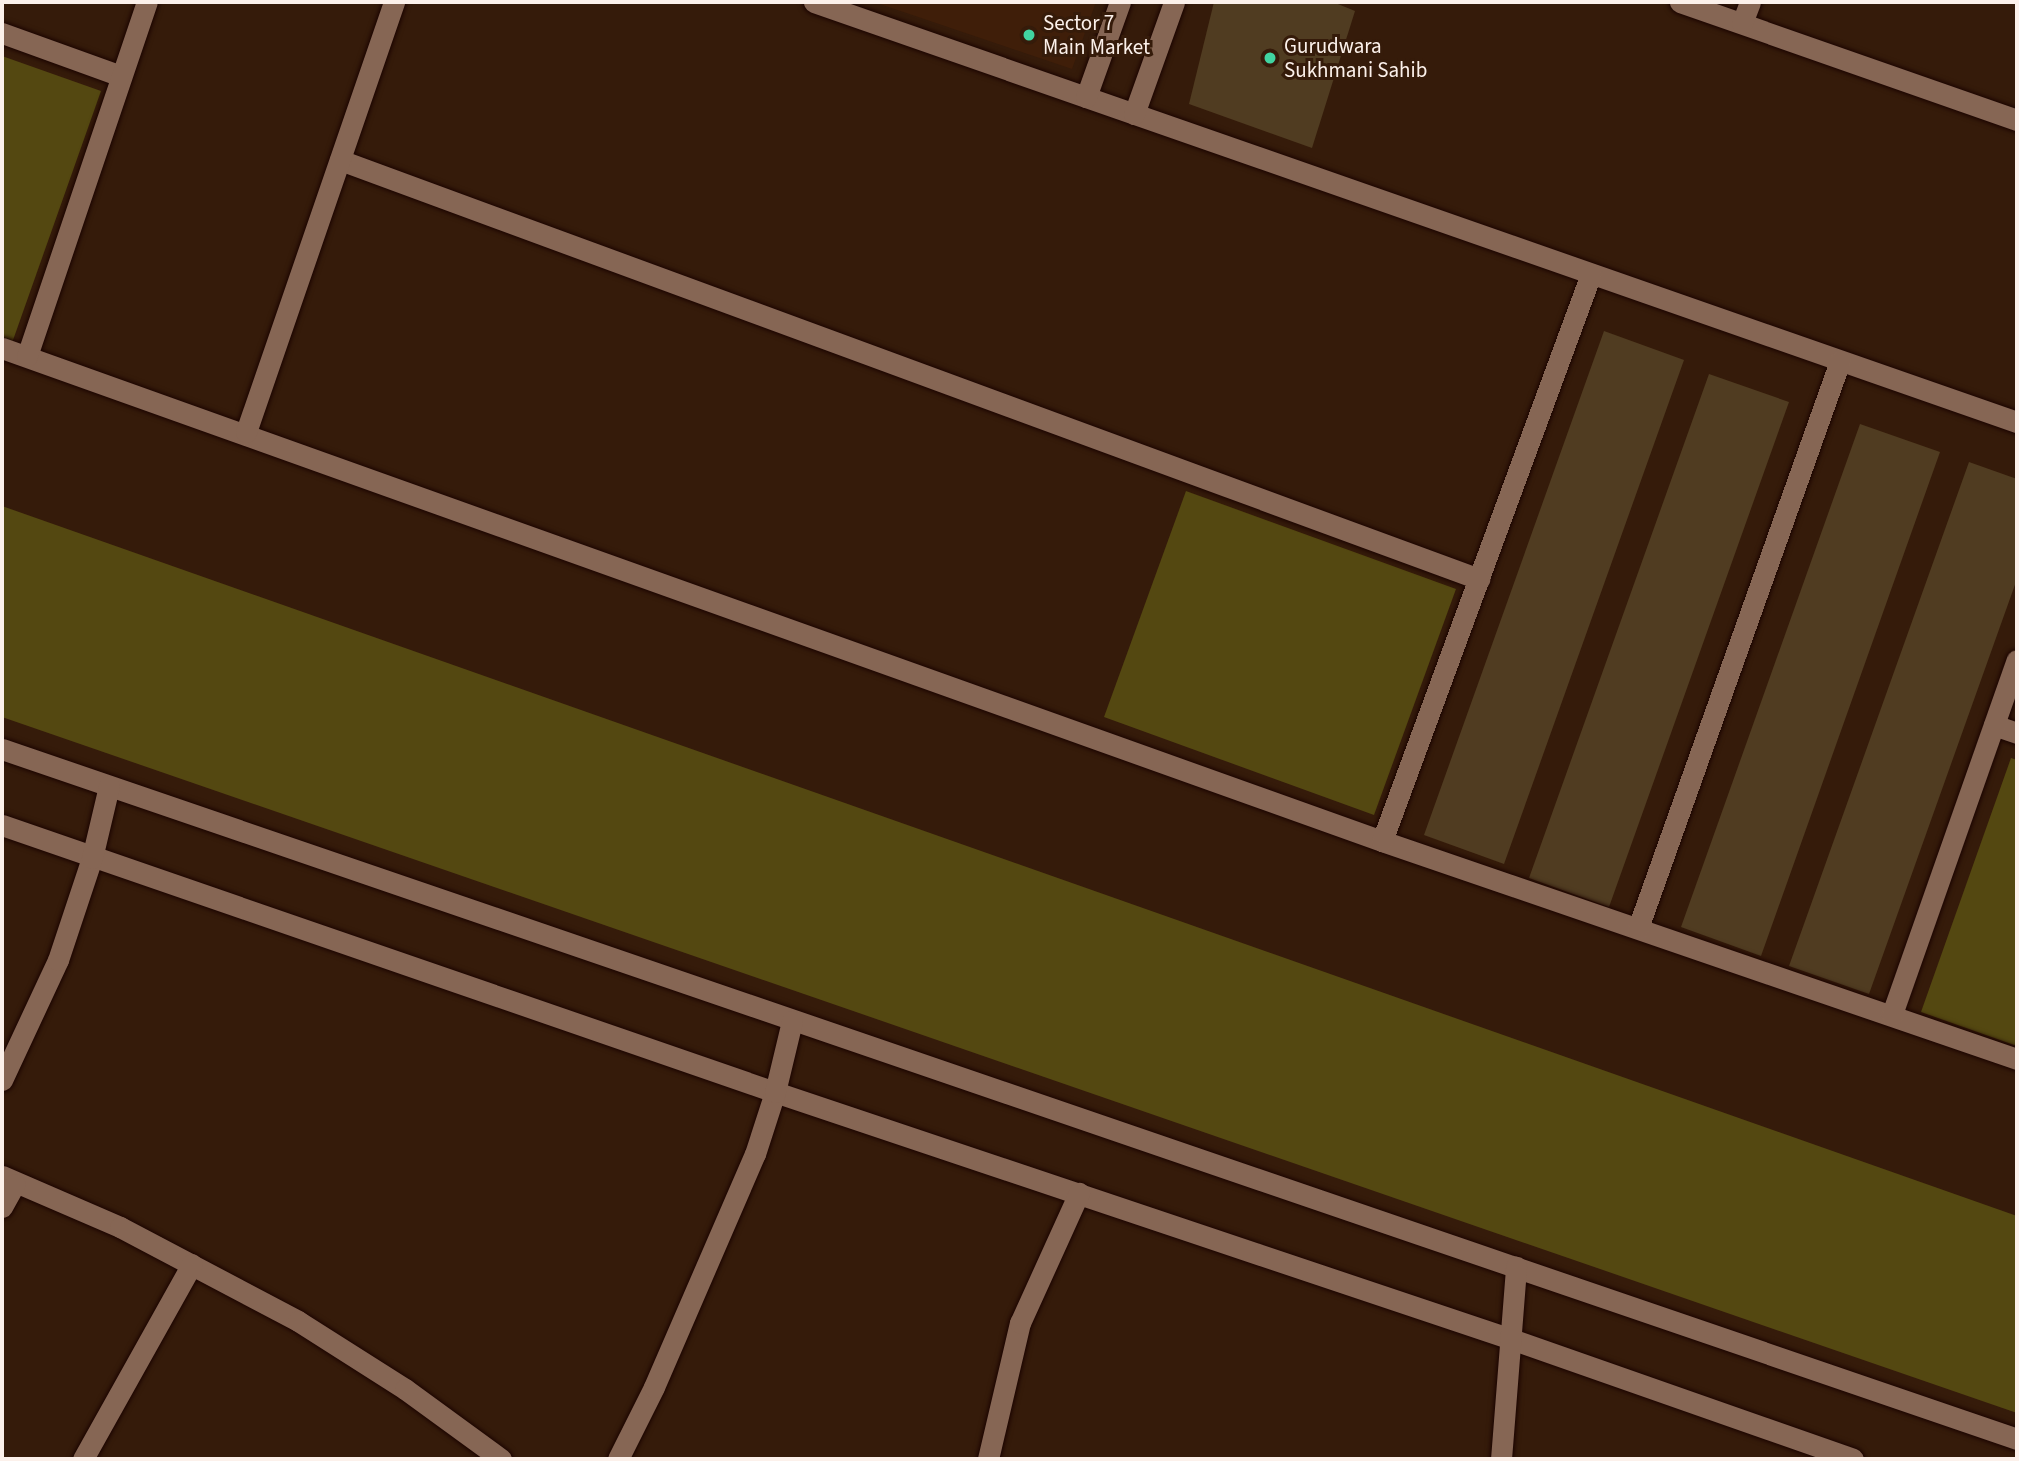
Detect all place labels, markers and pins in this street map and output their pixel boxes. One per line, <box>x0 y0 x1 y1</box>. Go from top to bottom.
place label: Sector 7 Main Market <box>1043 10 1150 60</box>
marker: Sector 7 Main Market <box>1021 27 1037 43</box>
place label: Gurudwara Sukhmani Sahib <box>1284 33 1427 83</box>
marker: Gurudwara Sukhmani Sahib <box>1262 50 1278 66</box>

